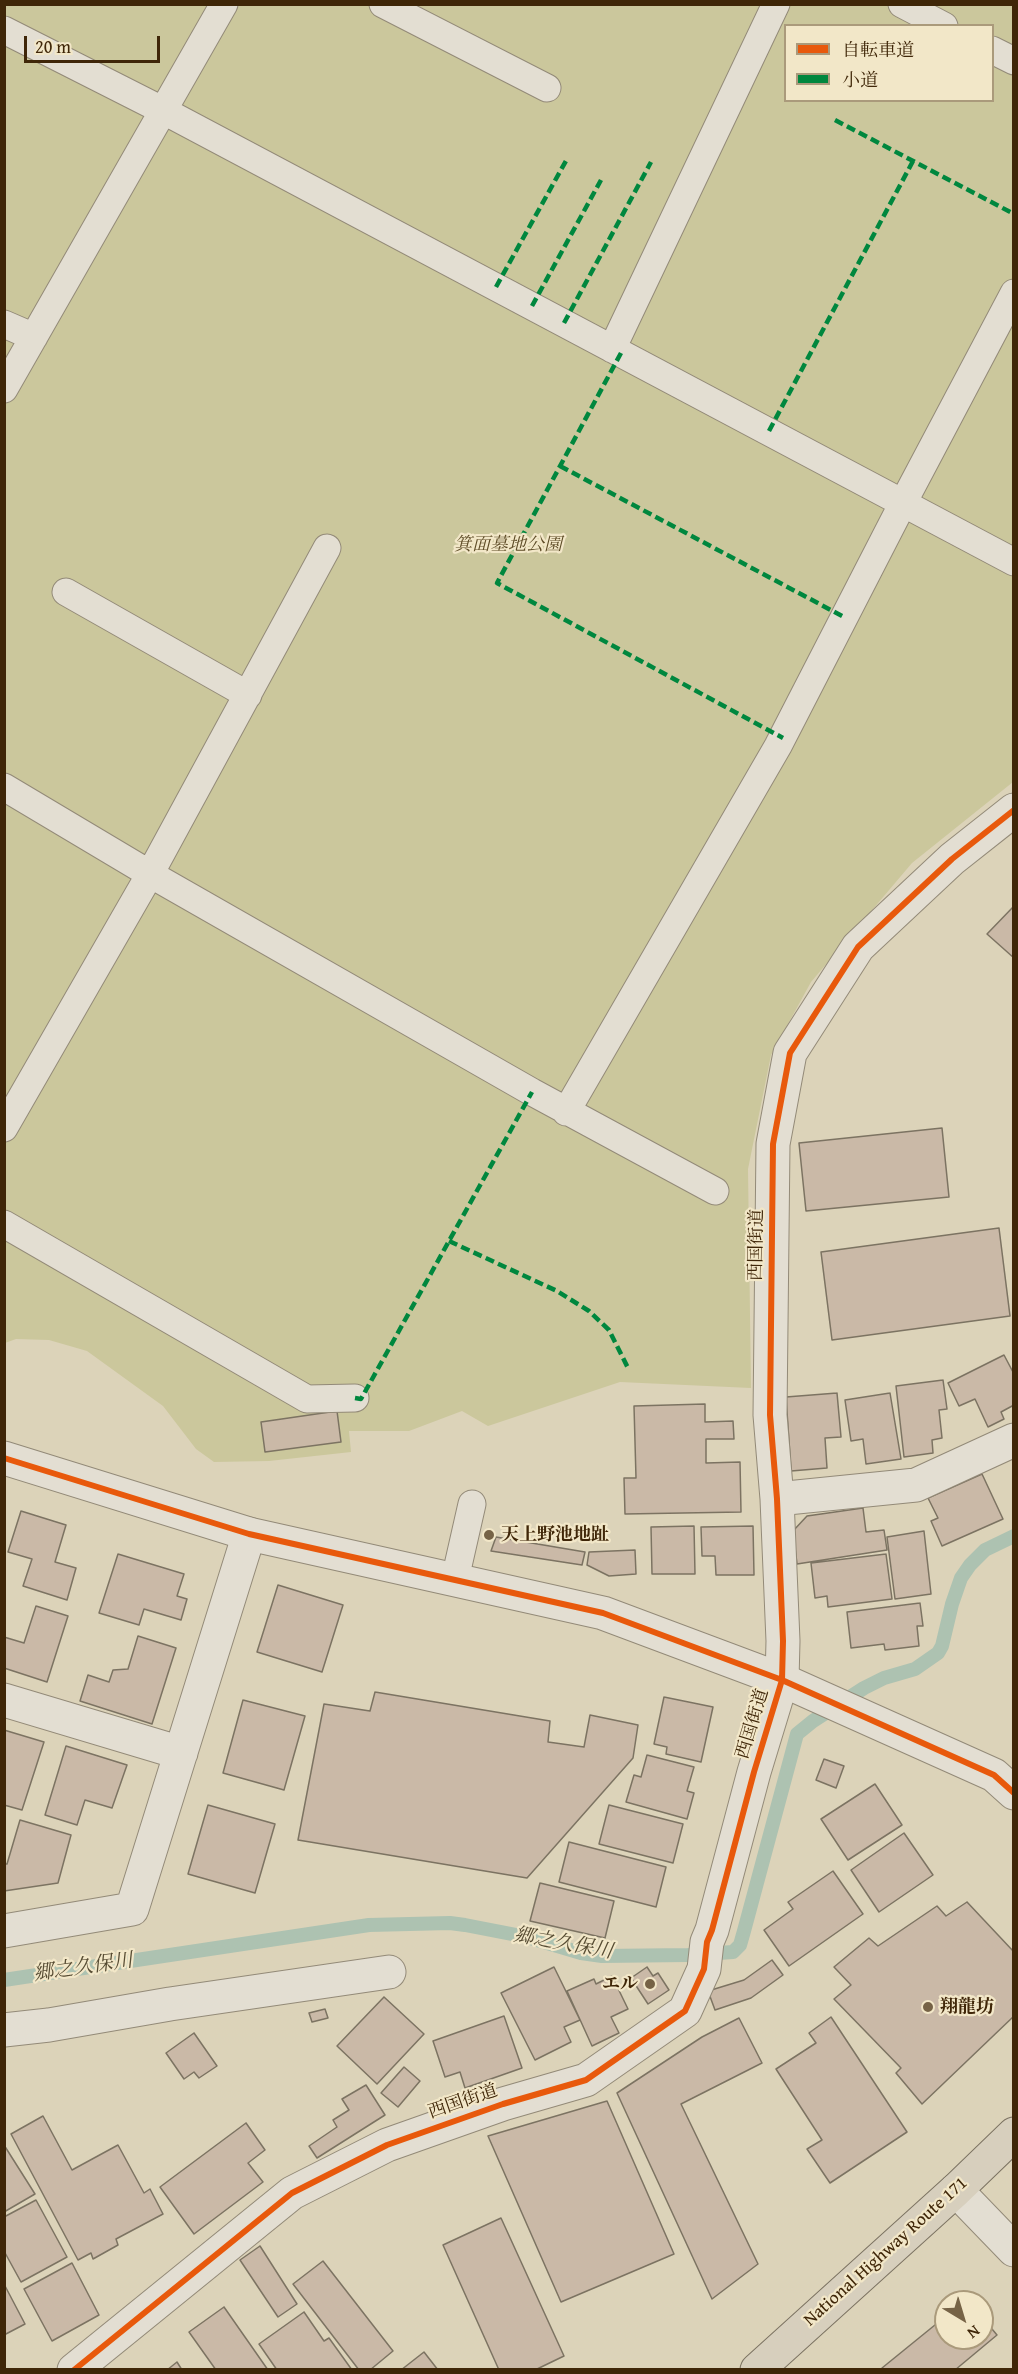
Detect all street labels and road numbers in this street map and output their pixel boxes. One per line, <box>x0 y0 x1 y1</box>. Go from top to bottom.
street label: 西国街道 <box>746 1209 768 1281</box>
street label: 西国街道 <box>732 1686 774 1762</box>
street label: 西国街道 <box>425 2080 501 2124</box>
street label: National Highway Route 171 <box>800 2173 972 2331</box>

